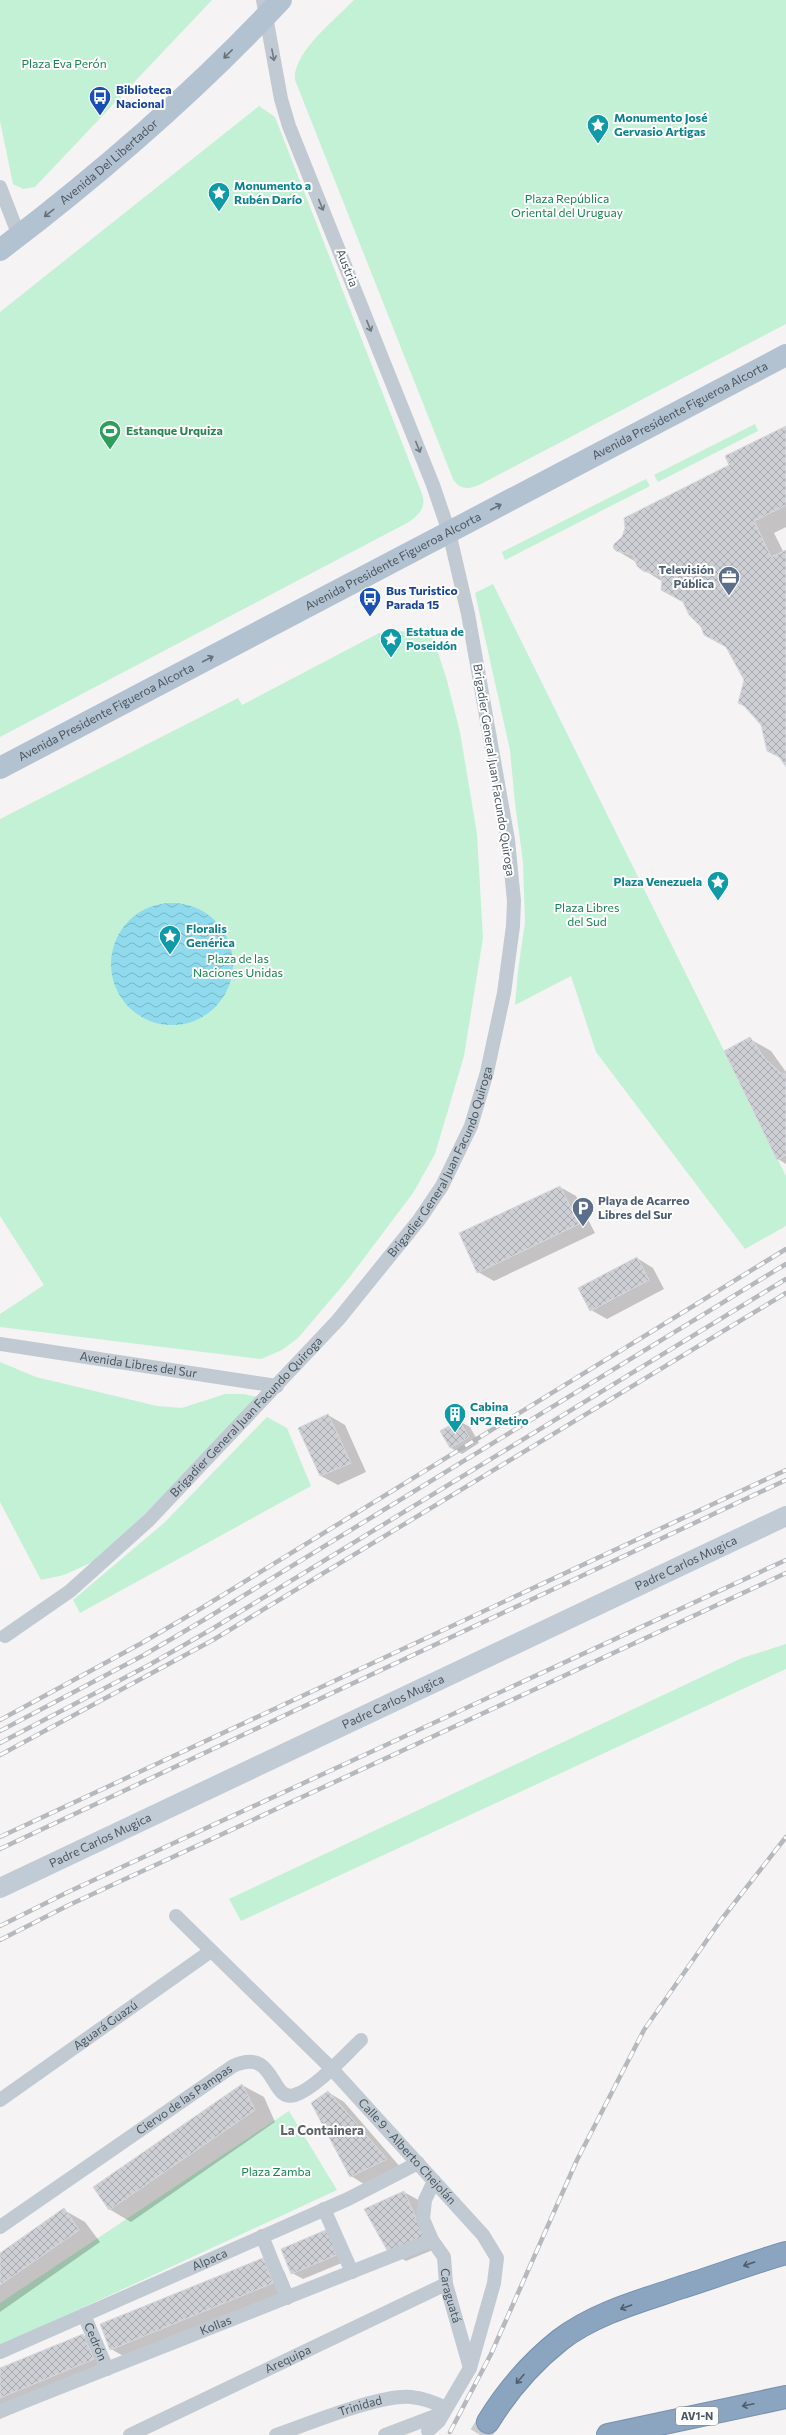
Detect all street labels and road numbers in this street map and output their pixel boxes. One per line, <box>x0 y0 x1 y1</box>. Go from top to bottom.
street label: Avenida Del Libertador <box>56 116 160 207</box>
street label: Austria <box>334 247 362 289</box>
street label: Avenida Presidente Figueroa Alcorta <box>589 358 770 462</box>
street label: Avenida Presidente Figueroa Alcorta <box>302 509 483 613</box>
street label: Avenida Presidente Figueroa Alcorta <box>15 659 196 763</box>
street label: Brigadier General Juan Facundo Quiroga <box>470 663 519 877</box>
street label: Brigadier General Juan Facundo Quiroga <box>384 1065 494 1259</box>
street label: Brigadier General Juan Facundo Quiroga <box>167 1333 325 1499</box>
street label: Avenida Libres del Sur <box>79 1348 198 1380</box>
street label: Padre Carlos Mugica <box>632 1532 739 1593</box>
street label: Padre Carlos Mugica <box>340 1671 446 1731</box>
street label: Padre Carlos Mugica <box>47 1809 153 1870</box>
street label: Aguará Guazú <box>70 1997 140 2052</box>
street label: Ciervo de las Pampas <box>133 2061 234 2137</box>
street label: Calle 9 - Alberto Chejolán <box>356 2095 459 2207</box>
street label: Alpaca <box>189 2245 229 2273</box>
street label: Caraguatá <box>439 2268 465 2324</box>
street label: Kollas <box>198 2312 233 2337</box>
street label: Cedrón <box>82 2320 111 2363</box>
street label: Arequipa <box>262 2342 313 2376</box>
street label: Trinidad <box>336 2392 383 2418</box>
road number: AV1-N <box>676 2407 718 2425</box>

